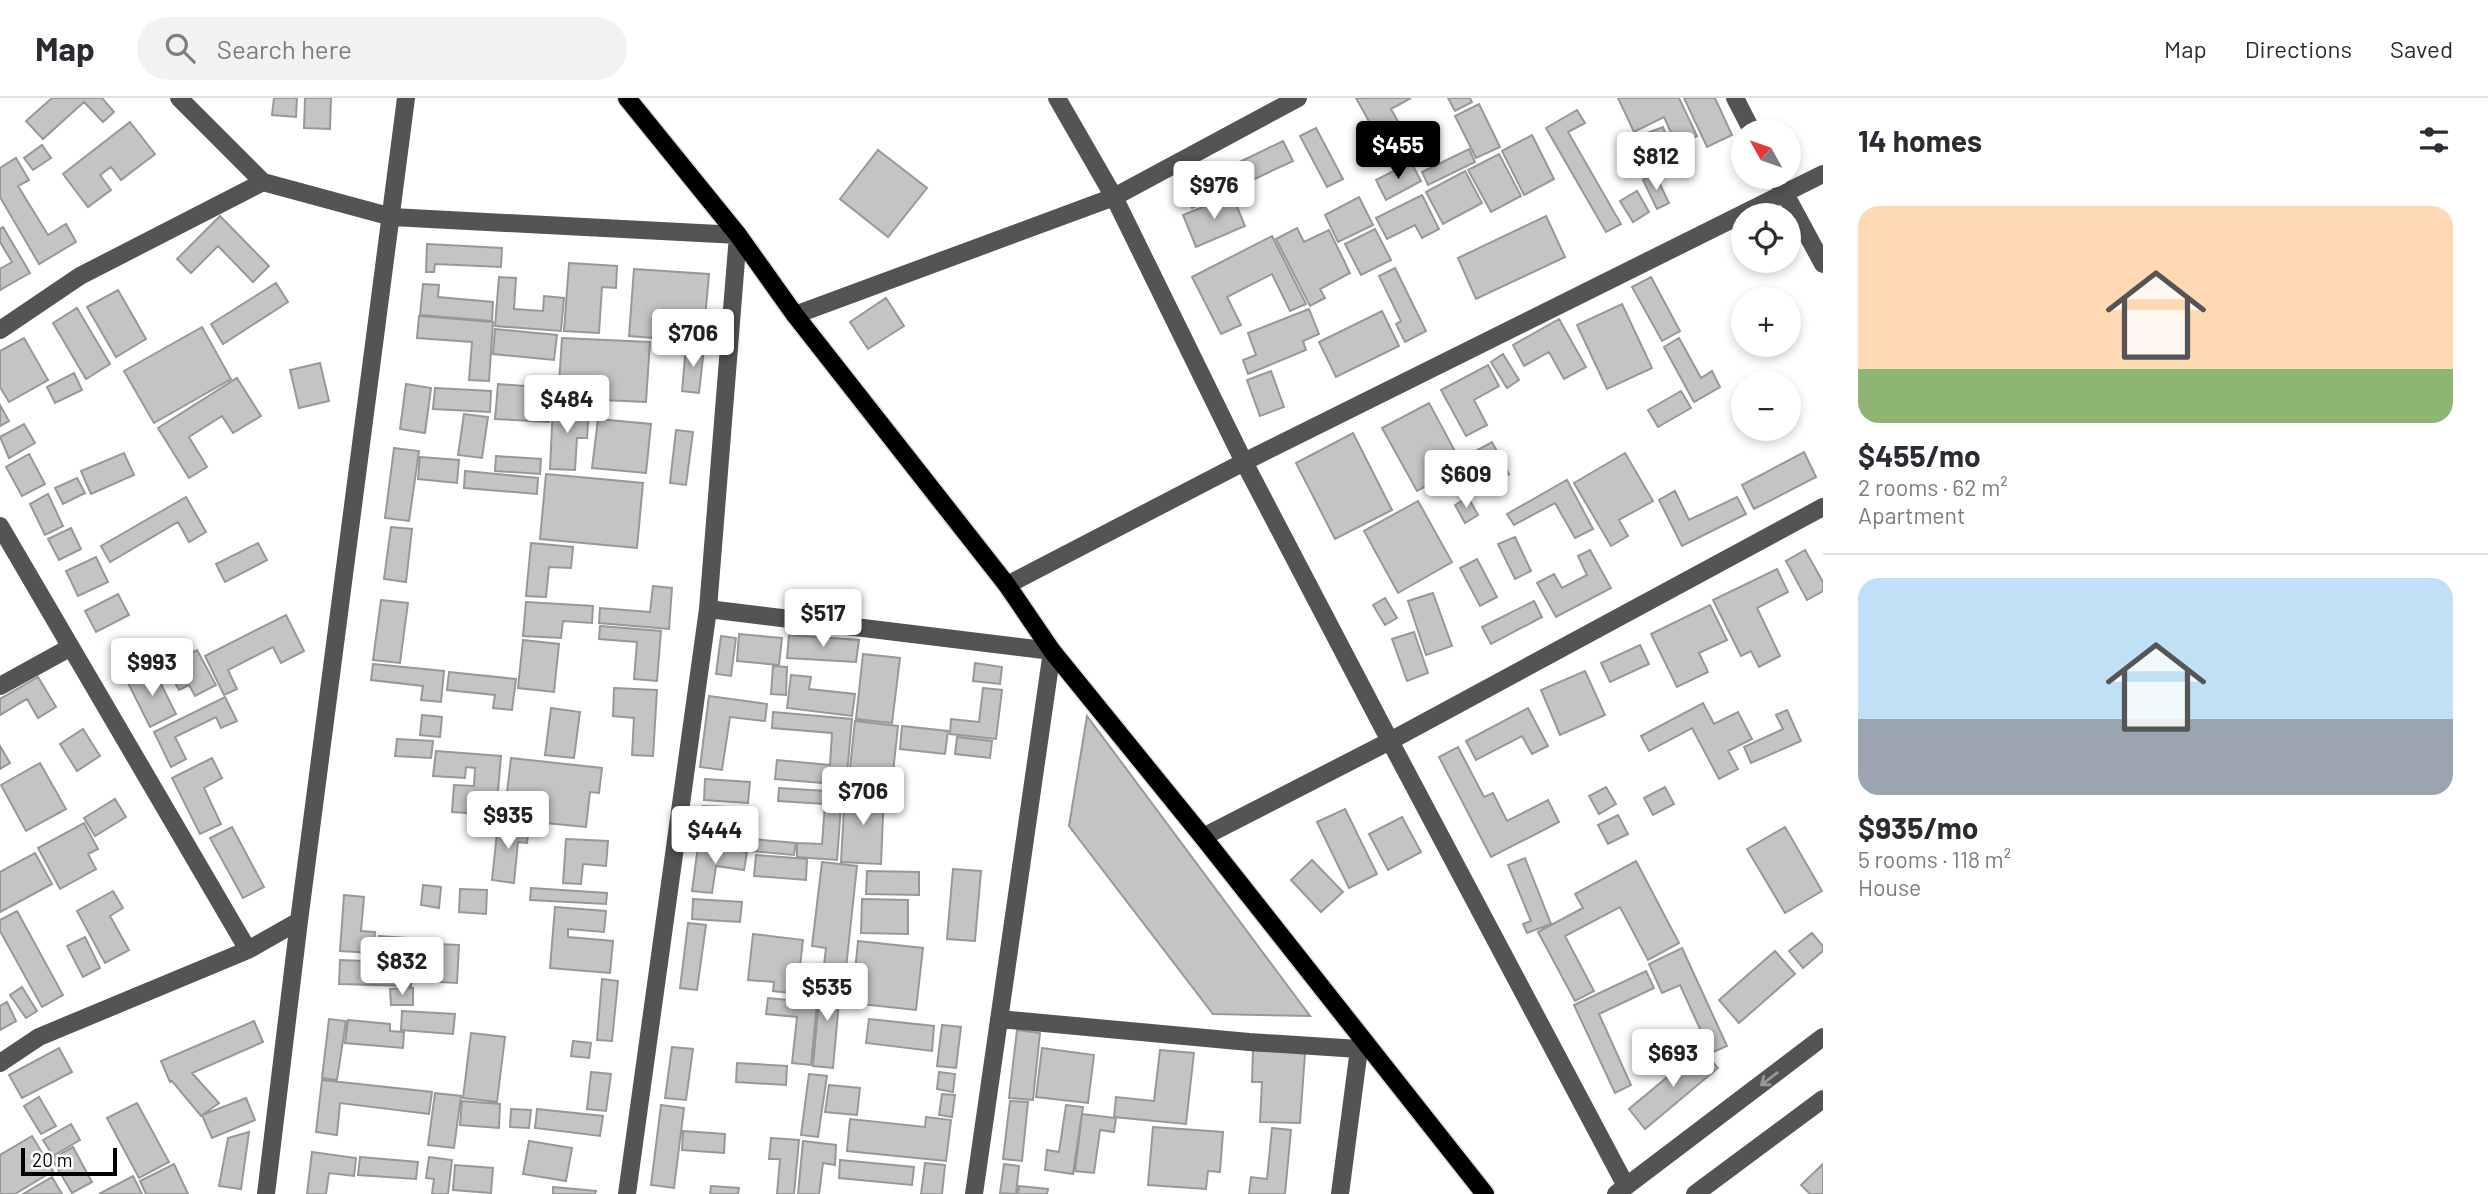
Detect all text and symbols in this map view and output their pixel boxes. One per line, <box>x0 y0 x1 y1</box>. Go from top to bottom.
search box <box>137 17 627 80</box>
text: Map <box>35 28 95 68</box>
icon: search <box>161 29 199 67</box>
text: Search here <box>217 33 352 64</box>
text: Map <box>2164 34 2207 63</box>
text: Directions <box>2245 34 2352 63</box>
text: Saved <box>2390 34 2453 63</box>
north arrow <box>1731 119 1801 189</box>
map controls <box>1731 119 1801 441</box>
icon: filters <box>2415 121 2453 159</box>
pin: $455 <box>1357 122 1439 181</box>
text: 14 homes <box>1858 122 1982 158</box>
text: $455 <box>1372 130 1424 158</box>
pin: $812 <box>1615 132 1697 192</box>
text: $812 <box>1633 141 1679 169</box>
pin: $976 <box>1173 162 1255 221</box>
text: $976 <box>1189 170 1239 198</box>
button: locate <box>1731 203 1801 273</box>
icon: home <box>2093 252 2219 378</box>
button: + <box>1731 287 1801 357</box>
pin: $706 <box>652 310 734 369</box>
text: $706 <box>668 318 718 346</box>
button: − <box>1731 371 1801 441</box>
pin: $484 <box>526 376 608 435</box>
text: $484 <box>540 384 594 412</box>
text: $455/mo <box>1858 437 1981 473</box>
pin: $609 <box>1425 450 1507 510</box>
text: $609 <box>1441 459 1491 487</box>
text: 2 rooms · 62 m² <box>1858 473 2008 501</box>
text: Apartment <box>1858 501 1965 529</box>
pin: $517 <box>782 589 864 649</box>
text: $517 <box>801 598 845 626</box>
icon: home <box>2093 624 2219 750</box>
pin: $993 <box>111 638 193 698</box>
text: $993 <box>127 647 177 675</box>
pin: $706 <box>822 768 904 827</box>
text: $706 <box>838 776 888 804</box>
pin: $935 <box>467 792 549 851</box>
text: $935 <box>483 800 533 828</box>
pin: $444 <box>674 806 756 866</box>
text: $935/mo <box>1858 809 1978 845</box>
text: $444 <box>688 815 742 843</box>
text: 5 rooms · 118 m² <box>1858 845 2011 873</box>
text: House <box>1858 873 1921 901</box>
pin: $832 <box>361 937 443 997</box>
text: $832 <box>377 946 427 974</box>
pin: $535 <box>786 964 868 1023</box>
text: $535 <box>802 972 852 1000</box>
pin: $693 <box>1632 1030 1714 1089</box>
text: $693 <box>1648 1038 1698 1066</box>
one-way arrow <box>1760 1071 1778 1086</box>
scale bar <box>21 1145 117 1177</box>
text: 20 m <box>32 1148 72 1171</box>

